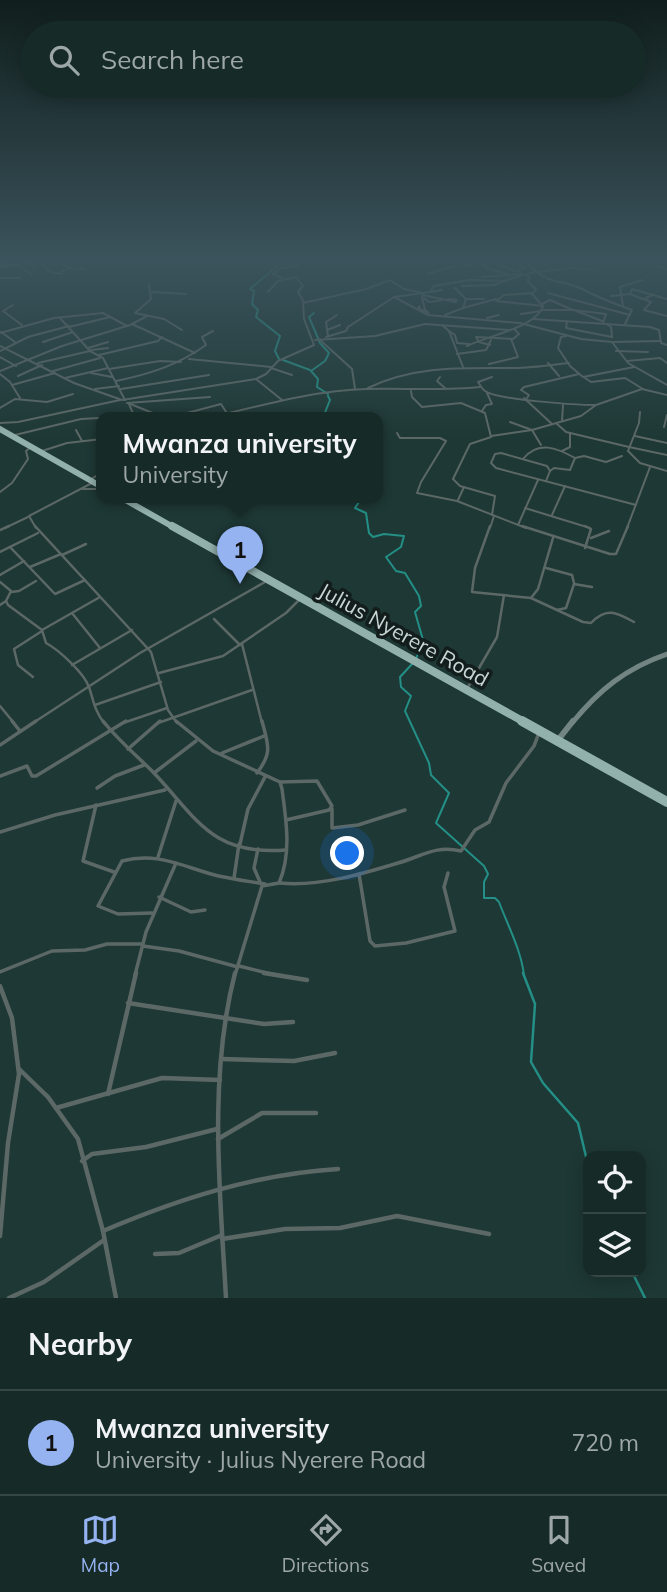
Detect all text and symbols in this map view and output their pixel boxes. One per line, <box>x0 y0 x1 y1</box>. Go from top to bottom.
search box <box>21 21 646 98</box>
icon: search <box>45 41 83 79</box>
text: Search here <box>101 43 244 76</box>
popup <box>96 412 383 503</box>
text: Mwanza university <box>122 427 357 460</box>
text: University <box>122 460 228 489</box>
pin: 1 <box>217 526 263 584</box>
street label: Julius Nyerere Road <box>315 577 493 691</box>
your location <box>330 836 364 870</box>
map controls <box>583 1151 646 1277</box>
button: locate <box>583 1151 646 1214</box>
button: layers <box>583 1214 646 1277</box>
text: Nearby <box>28 1325 132 1363</box>
text: Mwanza university <box>95 1412 329 1445</box>
text: 1 <box>44 1428 58 1457</box>
text: 720 m <box>571 1428 639 1457</box>
text: University · Julius Nyerere Road <box>95 1445 426 1474</box>
tab: Map <box>81 1511 120 1577</box>
tab: Directions <box>282 1511 370 1577</box>
tab: Saved <box>531 1511 586 1577</box>

